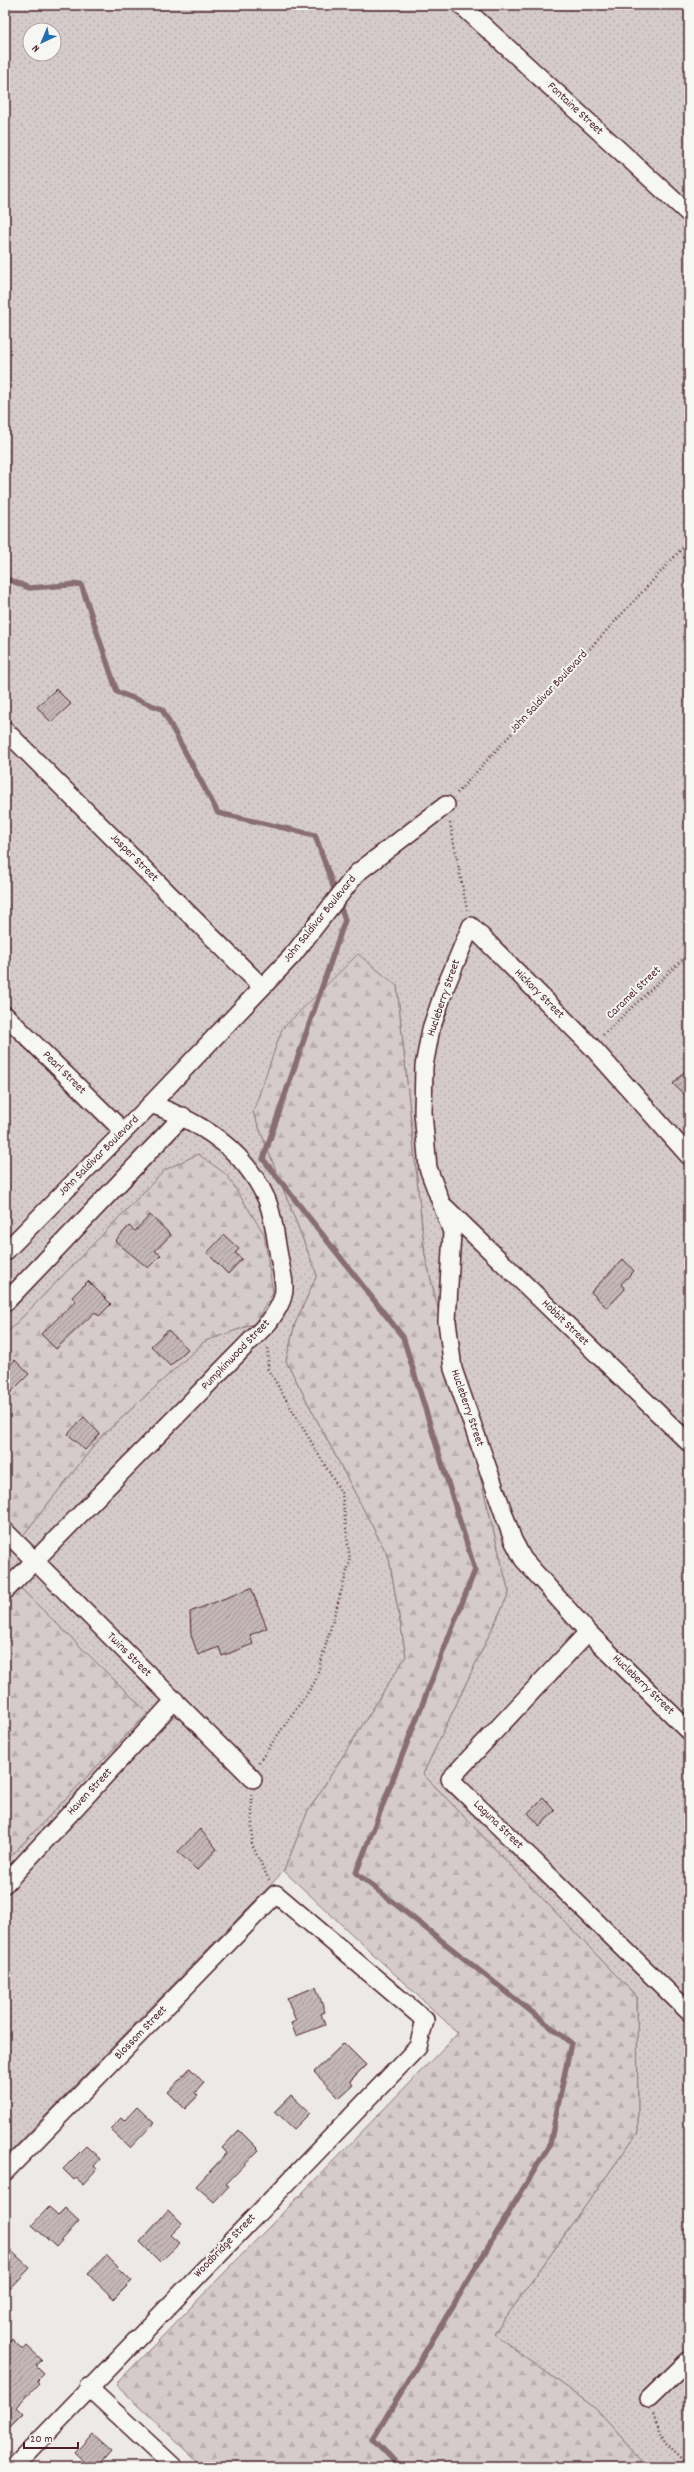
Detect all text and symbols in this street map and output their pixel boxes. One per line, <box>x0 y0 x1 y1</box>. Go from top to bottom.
north arrow <box>22 22 62 62</box>
text: N <box>29 40 44 55</box>
street label: Fontaine Street <box>543 78 607 140</box>
street label: John Saldivar Boulevard <box>506 647 592 737</box>
street label: Jasper Street <box>106 830 162 886</box>
street label: John Saldivar Boulevard <box>279 872 361 966</box>
street label: Hucleberry Street <box>423 957 465 1039</box>
street label: Caramel Street <box>603 962 665 1023</box>
street label: Hickory Street <box>510 965 568 1023</box>
street label: Pearl Street <box>38 1047 90 1099</box>
street label: John Saldivar Boulevard <box>55 1112 143 1200</box>
street label: Hobbit Street <box>537 1296 593 1350</box>
street label: Pumpkinwood Street <box>198 1315 275 1394</box>
street label: Hucleberry Street <box>446 1367 488 1449</box>
street label: Twins Street <box>103 1629 156 1682</box>
street label: Hucleberry Street <box>608 1651 678 1719</box>
street label: Haven Street <box>63 1764 117 1820</box>
street label: Laguna Street <box>469 1797 527 1854</box>
street label: Blossom Street <box>111 2002 172 2064</box>
street label: Woodbridge Street <box>190 2210 260 2282</box>
scale bar <box>24 2424 78 2450</box>
text: 20 m <box>30 2431 53 2448</box>

